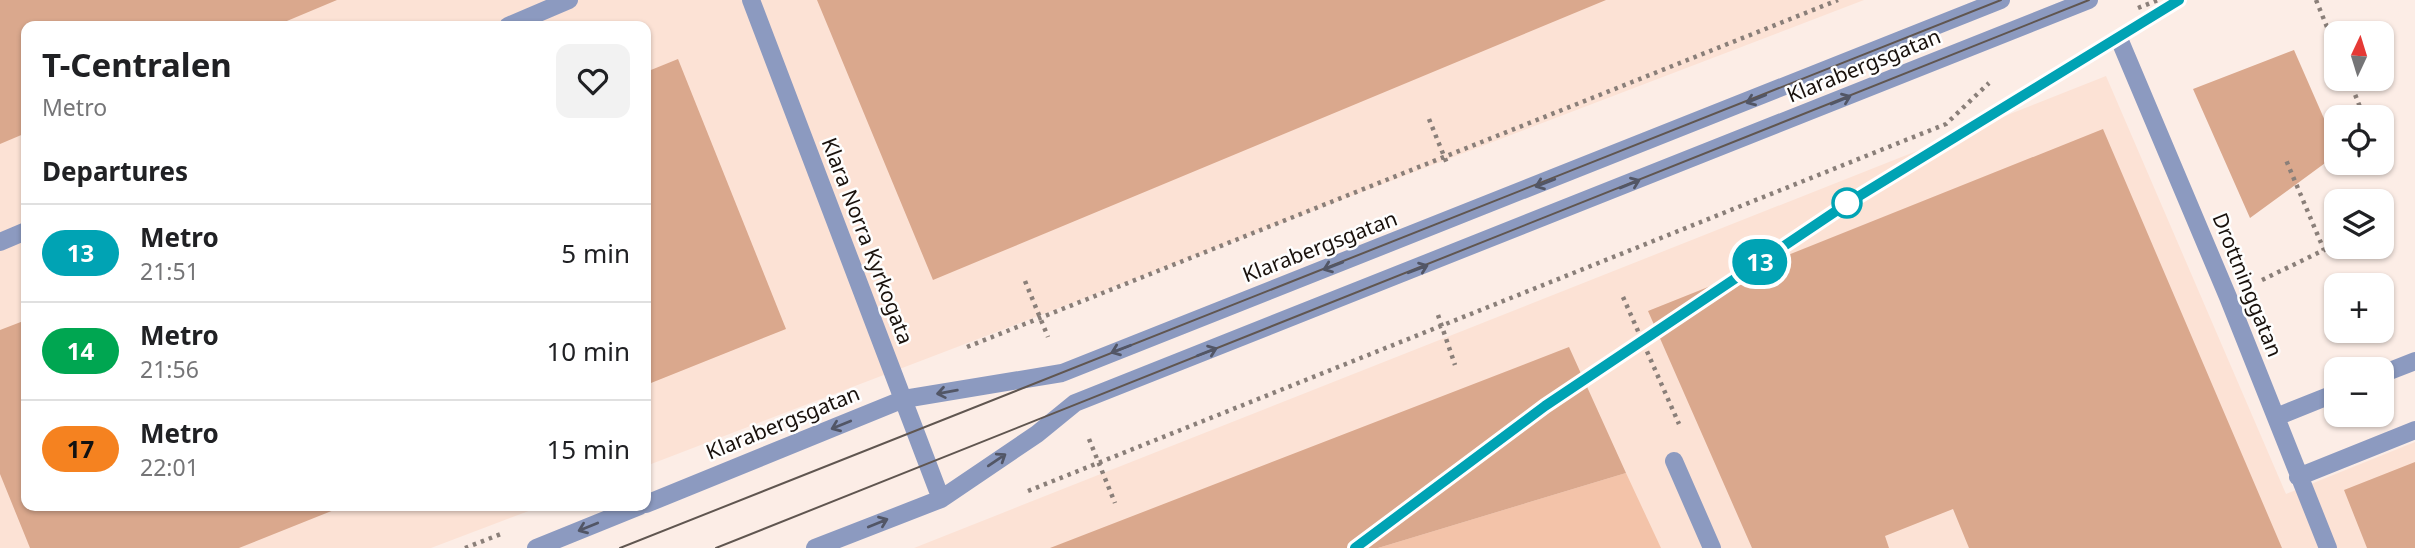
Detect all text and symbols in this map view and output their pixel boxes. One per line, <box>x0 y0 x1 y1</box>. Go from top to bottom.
street label: Klarabergsgatan <box>1783 21 1945 109</box>
north arrow <box>2324 21 2394 91</box>
map controls <box>2324 21 2394 427</box>
text: T-Centralen <box>42 42 232 87</box>
button: heart <box>556 44 630 118</box>
text: Metro <box>42 91 107 123</box>
one-way arrow <box>1830 92 1851 105</box>
one-way arrow <box>1746 94 1768 107</box>
button: locate <box>2324 105 2394 175</box>
street label: Klara Norra Kyrkogata <box>816 133 920 348</box>
text: Departures <box>42 153 188 189</box>
one-way arrow <box>1534 177 1556 190</box>
one-way arrow <box>1618 177 1640 190</box>
unlabelled marker <box>1832 188 1862 218</box>
button: layers <box>2324 189 2394 259</box>
street label: Klarabergsgatan <box>1238 204 1401 288</box>
street label: Drottninggatan <box>2206 209 2290 361</box>
text: Metro <box>140 219 219 255</box>
text: 5 min <box>561 235 630 271</box>
text: 13 <box>67 236 94 269</box>
line badge: 13 <box>1728 239 1792 285</box>
text: 13 <box>1746 245 1774 278</box>
text: 21:51 <box>140 255 199 287</box>
one-way arrow <box>1323 261 1344 274</box>
one-way arrow <box>1407 261 1429 274</box>
button: + <box>2324 273 2394 343</box>
text: Metro <box>140 317 219 353</box>
text: 10 min <box>546 333 630 369</box>
text: 14 <box>67 334 94 367</box>
one-way arrow <box>1111 344 1133 357</box>
one-way arrow <box>1195 344 1217 357</box>
text: 21:56 <box>140 353 199 385</box>
button: − <box>2324 357 2394 427</box>
street label: Klarabergsgatan <box>702 378 864 466</box>
one-way arrow <box>936 386 959 399</box>
text: Metro <box>140 415 219 451</box>
one-way arrow <box>830 419 852 432</box>
text: 15 min <box>546 431 630 467</box>
text: 17 <box>67 432 94 465</box>
text: 22:01 <box>140 451 199 483</box>
one-way arrow <box>987 453 1006 468</box>
one-way arrow <box>867 516 888 529</box>
one-way arrow <box>578 521 600 534</box>

